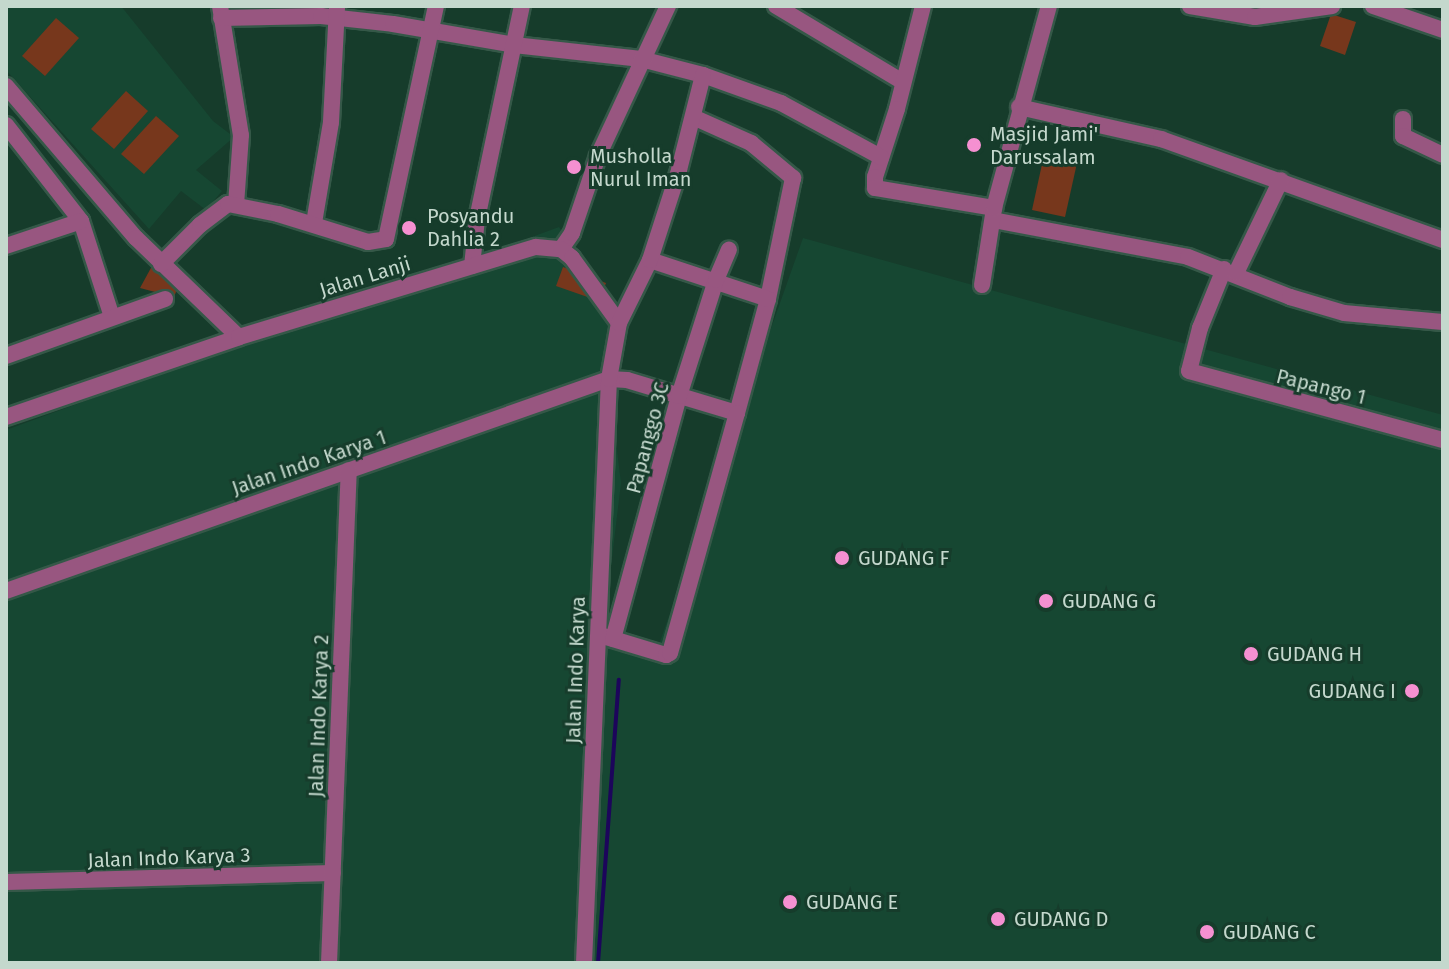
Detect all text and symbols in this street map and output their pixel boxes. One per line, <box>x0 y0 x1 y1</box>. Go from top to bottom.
place label: Masjid Jami' Darussalam <box>990 122 1098 169</box>
marker: Masjid Jami' Darussalam <box>965 136 983 154</box>
place label: Musholla Nurul Iman <box>590 144 691 191</box>
marker: Musholla Nurul Iman <box>565 158 583 176</box>
place label: Posyandu Dahlia 2 <box>427 204 514 251</box>
marker: Posyandu Dahlia 2 <box>398 217 420 239</box>
street label: Jalan Lanji <box>317 252 413 302</box>
street label: Papango 1 <box>1274 364 1368 410</box>
street label: Papanggo 3C <box>622 380 674 496</box>
street label: Jalan Indo Karya 1 <box>229 425 389 501</box>
place label: GUDANG F <box>858 546 949 570</box>
marker: GUDANG F <box>833 549 851 567</box>
place label: GUDANG G <box>1062 589 1156 613</box>
marker: GUDANG G <box>1037 592 1055 610</box>
street label: Jalan Indo Karya <box>561 596 591 744</box>
street label: Jalan Indo Karya 2 <box>304 634 334 798</box>
place label: GUDANG H <box>1267 642 1362 666</box>
marker: GUDANG H <box>1242 645 1260 663</box>
place label: GUDANG I <box>1309 679 1396 703</box>
marker: GUDANG I <box>1403 682 1421 700</box>
street label: Jalan Indo Karya 3 <box>87 843 251 873</box>
place label: GUDANG E <box>806 890 898 914</box>
marker: GUDANG E <box>781 893 799 911</box>
place label: GUDANG D <box>1014 907 1108 931</box>
marker: GUDANG D <box>989 910 1007 928</box>
place label: GUDANG C <box>1223 920 1316 944</box>
marker: GUDANG C <box>1198 923 1216 941</box>

